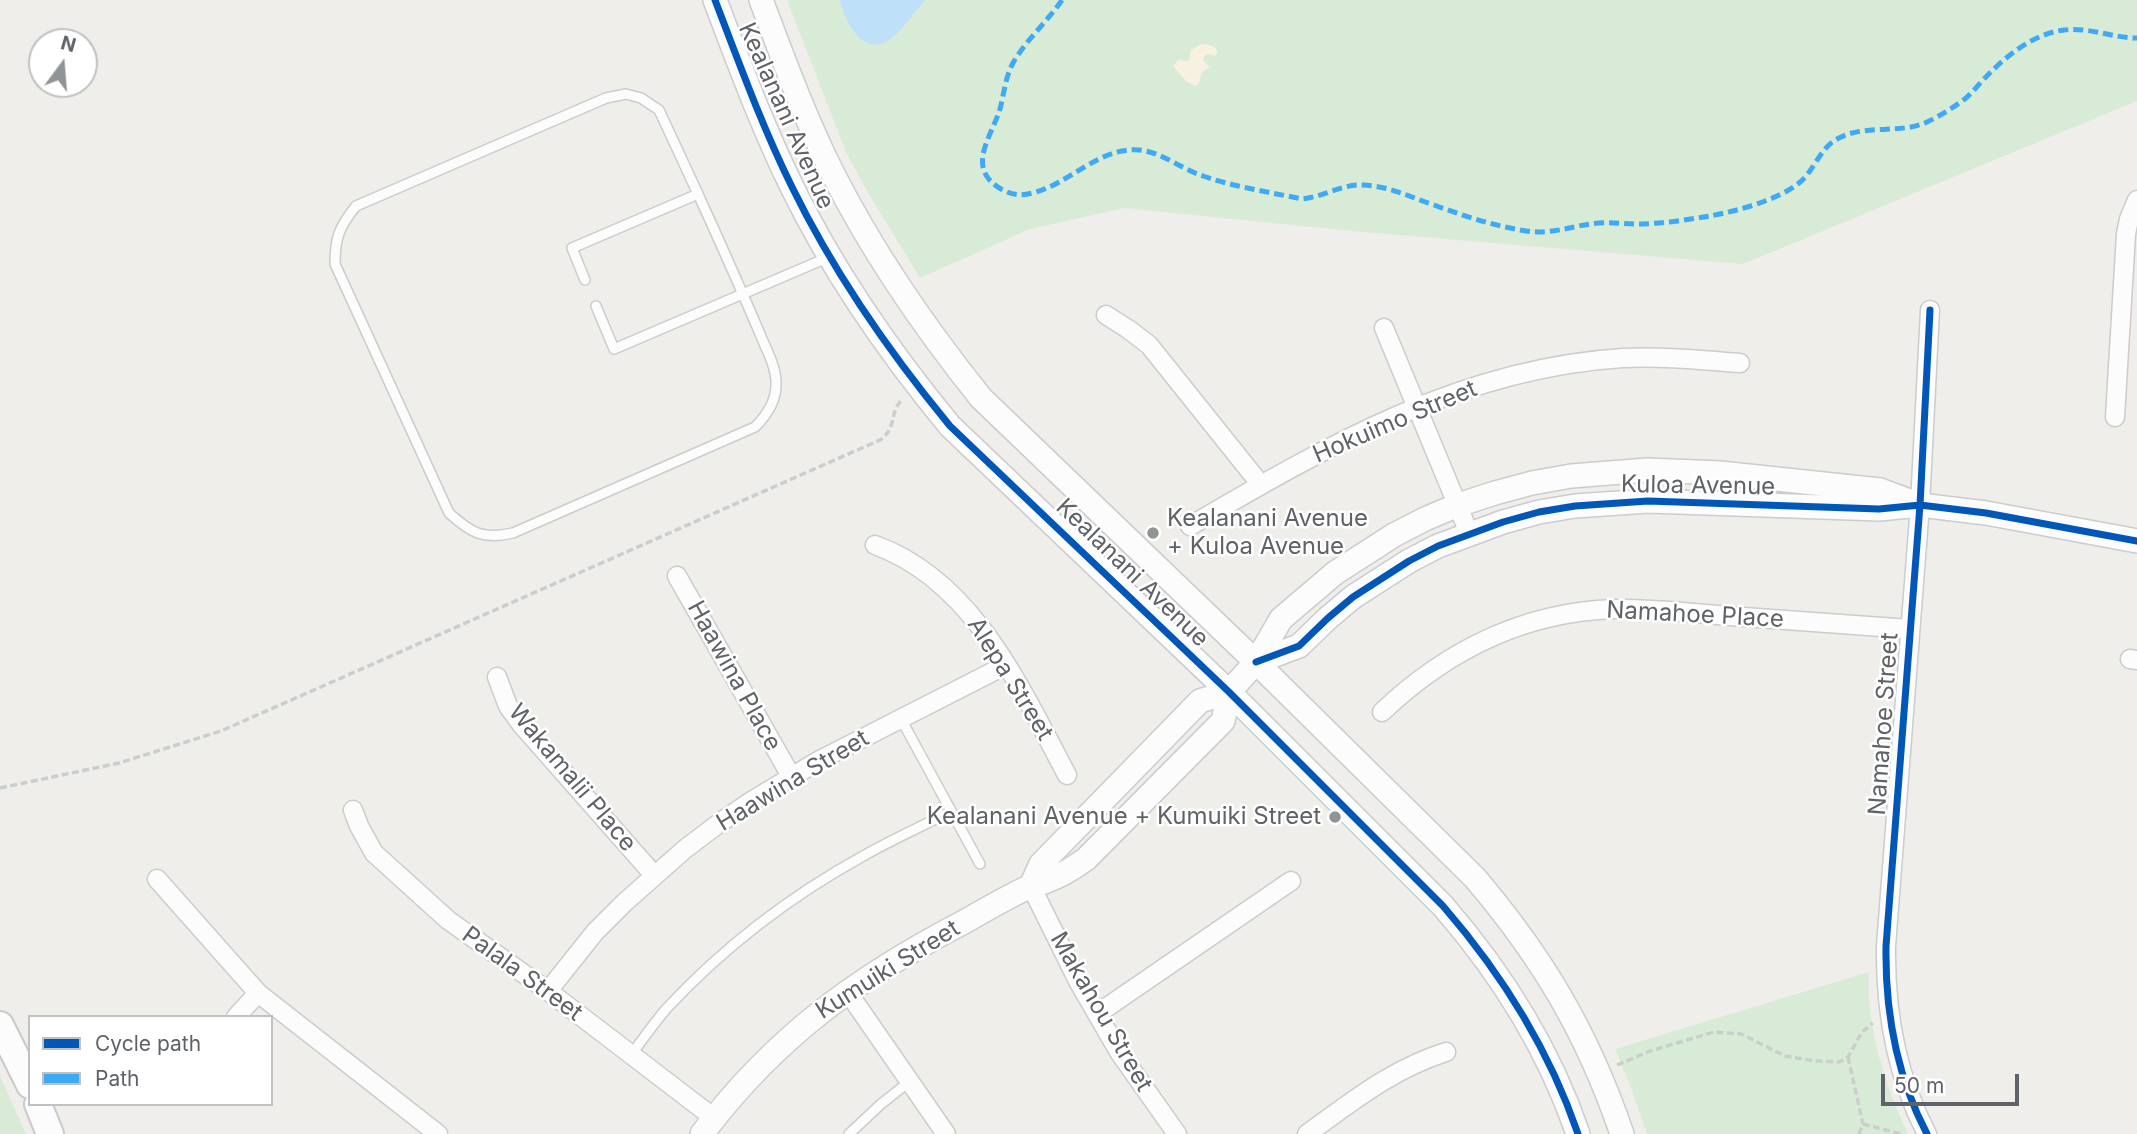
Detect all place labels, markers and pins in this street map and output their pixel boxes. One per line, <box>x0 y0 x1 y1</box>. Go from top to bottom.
place label: Kealanani Avenue + Kuloa Avenue <box>1167 505 1368 561</box>
marker: Kealanani Avenue + Kuloa Avenue <box>1145 525 1161 541</box>
place label: Kealanani Avenue + Kumuiki Street <box>927 803 1321 831</box>
marker: Kealanani Avenue + Kumuiki Street <box>1327 809 1343 825</box>

